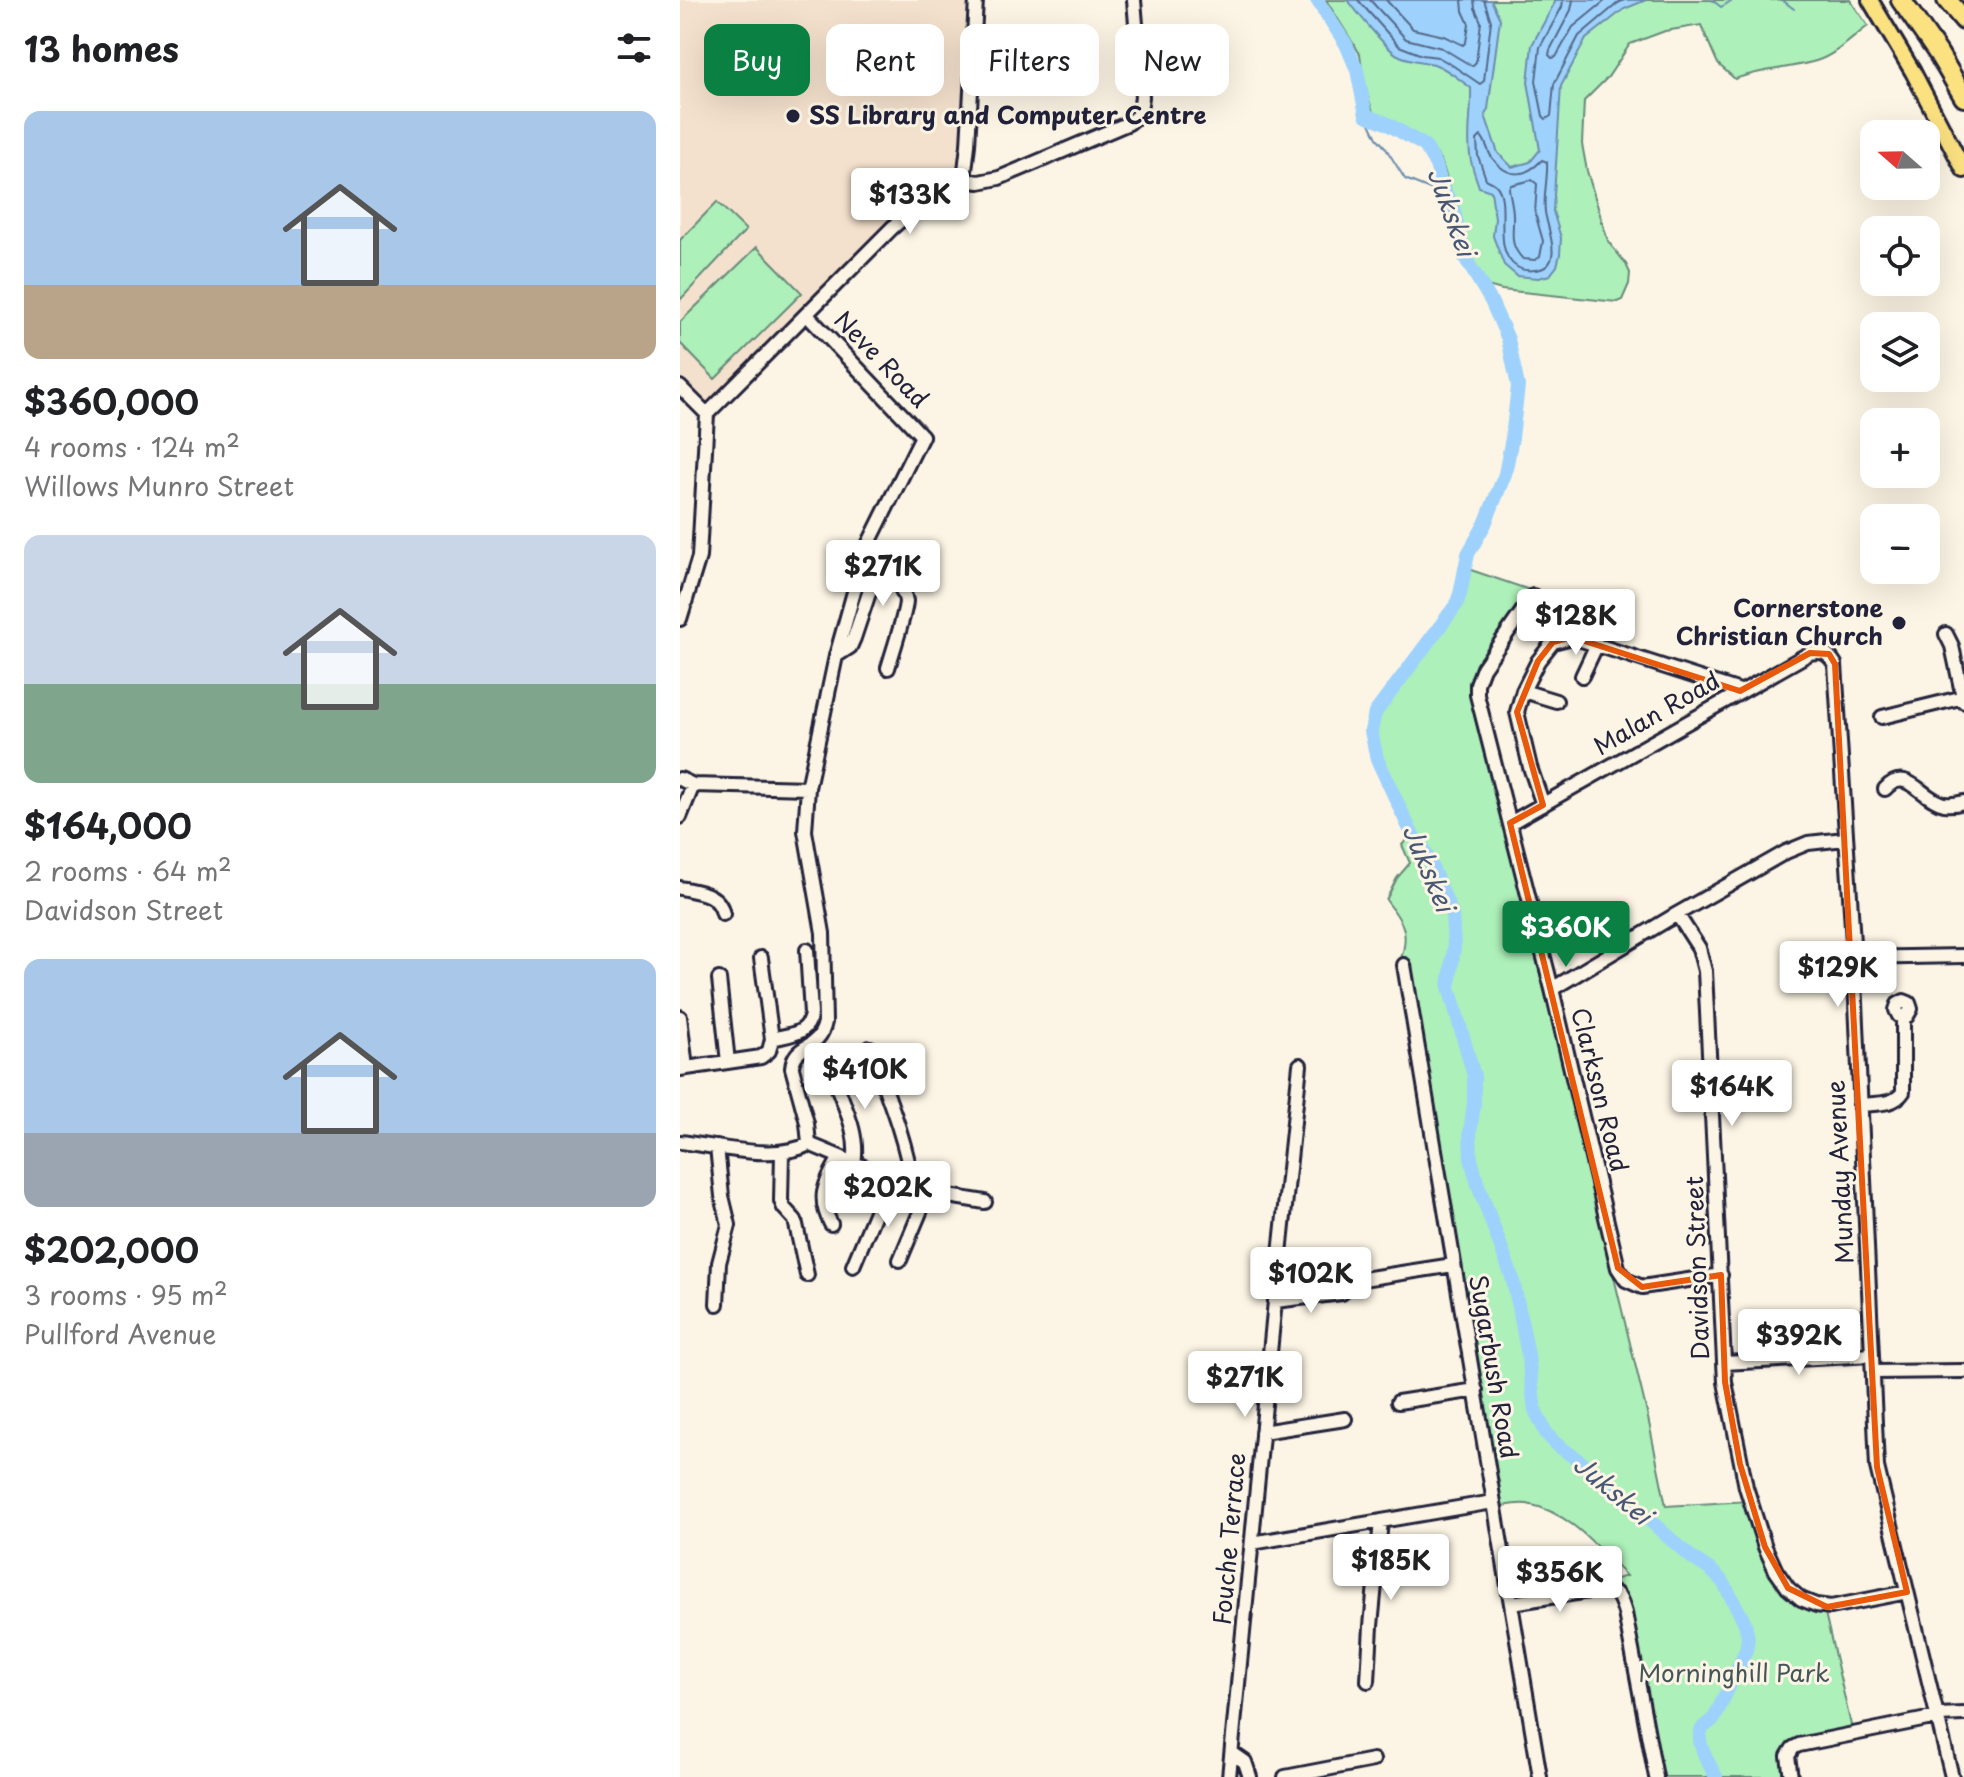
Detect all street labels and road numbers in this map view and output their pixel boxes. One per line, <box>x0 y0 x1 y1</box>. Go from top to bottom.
street label: Neve Road <box>827 302 938 415</box>
street label: Malan Road <box>1586 662 1726 763</box>
street label: Clarkson Road <box>1563 1004 1639 1176</box>
street label: Munday Avenue <box>1816 1079 1862 1265</box>
street label: Davidson Street <box>1675 1175 1717 1361</box>
street label: Sugarbush Road <box>1461 1272 1529 1462</box>
street label: Fouche Terrace <box>1203 1451 1253 1627</box>

